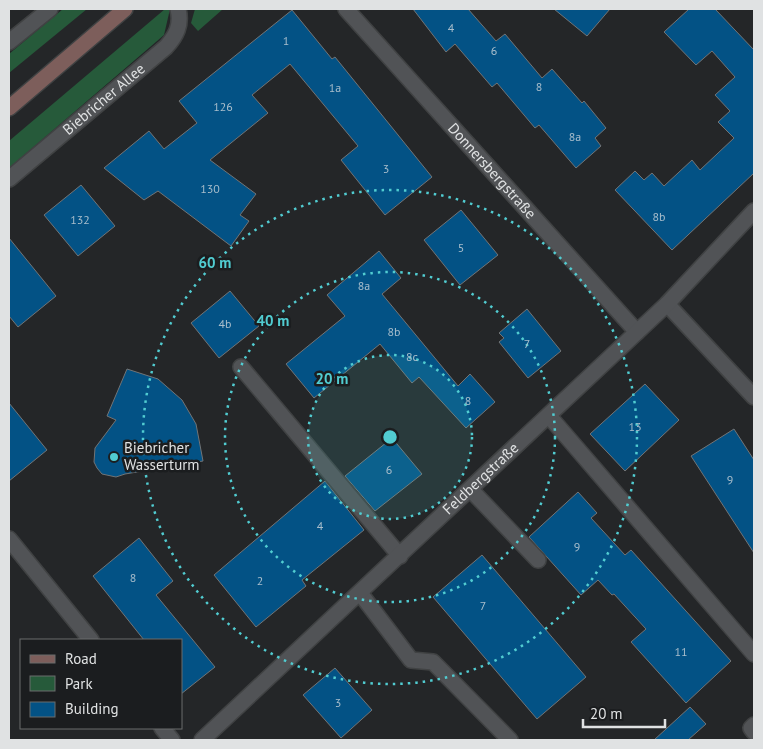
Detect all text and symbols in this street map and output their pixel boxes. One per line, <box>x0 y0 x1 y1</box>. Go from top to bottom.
house number: 4 <box>448 20 455 35</box>
house number: 1 <box>283 33 289 48</box>
house number: 6 <box>491 43 497 58</box>
street label: Biebricher Allee <box>59 59 149 139</box>
house number: 8 <box>536 79 542 94</box>
house number: 1a <box>329 80 341 95</box>
house number: 126 <box>213 99 233 114</box>
street label: Donnersbergstraße <box>444 119 540 223</box>
house number: 8a <box>569 129 581 144</box>
house number: 3 <box>383 161 389 176</box>
house number: 130 <box>200 181 220 196</box>
house number: 8b <box>652 209 666 224</box>
house number: 132 <box>70 212 90 227</box>
house number: 5 <box>458 240 464 255</box>
text: 60 m <box>199 253 231 272</box>
house number: 8a <box>358 278 370 293</box>
text: 40 m <box>257 311 289 330</box>
house number: 4b <box>218 316 232 331</box>
house number: 8b <box>387 324 401 339</box>
house number: 7 <box>524 336 530 351</box>
house number: 8c <box>406 349 419 364</box>
text: 20 m <box>316 369 348 388</box>
house number: 8 <box>465 393 471 408</box>
house number: 13 <box>628 419 642 434</box>
centre of rings <box>381 428 399 446</box>
place label: Biebricher Wasserturm <box>124 438 200 474</box>
street label: Feldbergstraße <box>438 438 522 519</box>
marker: Biebricher Wasserturm <box>108 451 120 463</box>
house number: 6 <box>386 462 392 477</box>
house number: 9 <box>727 472 733 487</box>
house number: 4 <box>317 518 324 533</box>
house number: 9 <box>574 539 580 554</box>
house number: 8 <box>130 570 136 585</box>
house number: 2 <box>257 573 263 588</box>
house number: 7 <box>480 598 486 613</box>
legend <box>20 639 182 729</box>
house number: 11 <box>674 644 688 659</box>
text: Road <box>65 649 97 668</box>
text: Park <box>65 674 93 693</box>
house number: 3 <box>335 695 341 710</box>
scale bar <box>583 696 666 728</box>
text: Building <box>65 699 119 718</box>
text: 20 m <box>590 704 623 723</box>

